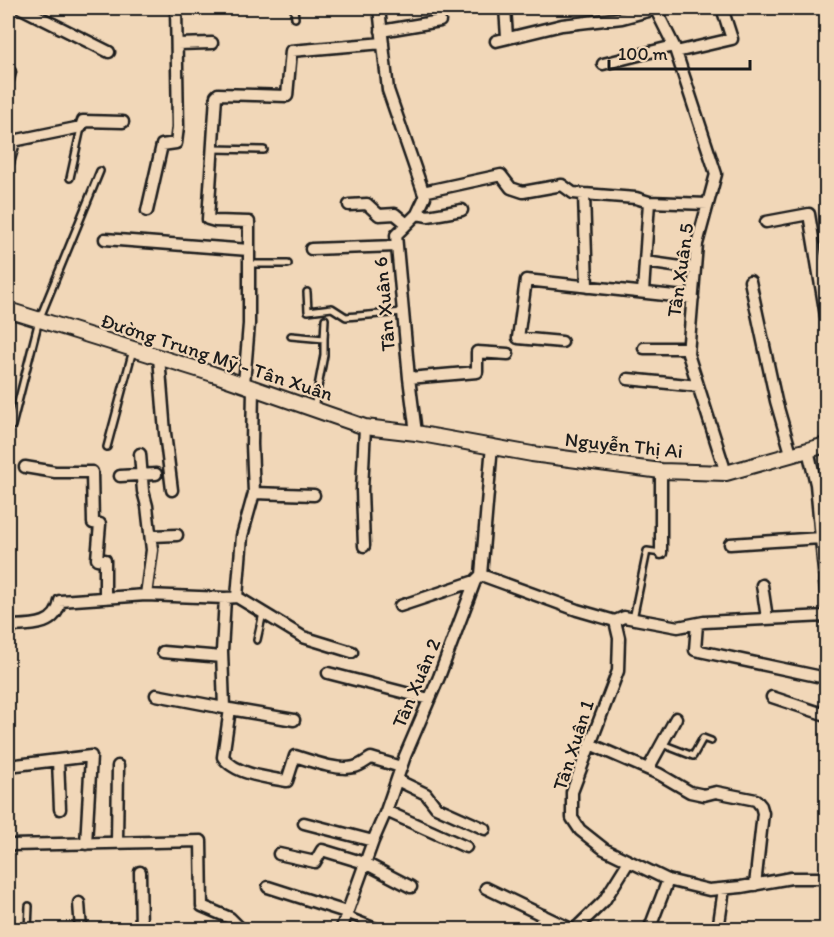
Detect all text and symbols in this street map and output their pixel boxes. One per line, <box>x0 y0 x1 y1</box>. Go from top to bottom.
scale bar <box>609 33 750 71</box>
text: 100 m <box>618 43 668 65</box>
street label: Tân Xuân 5 <box>662 221 698 319</box>
street label: Tân Xuân 6 <box>368 256 400 352</box>
street label: Đường Trung Mỹ - Tân Xuân <box>98 308 336 406</box>
street label: Nguyễn Thị Ai <box>564 427 684 463</box>
street label: Tân Xuân 2 <box>386 634 446 731</box>
street label: Tân Xuân 1 <box>547 697 599 793</box>

